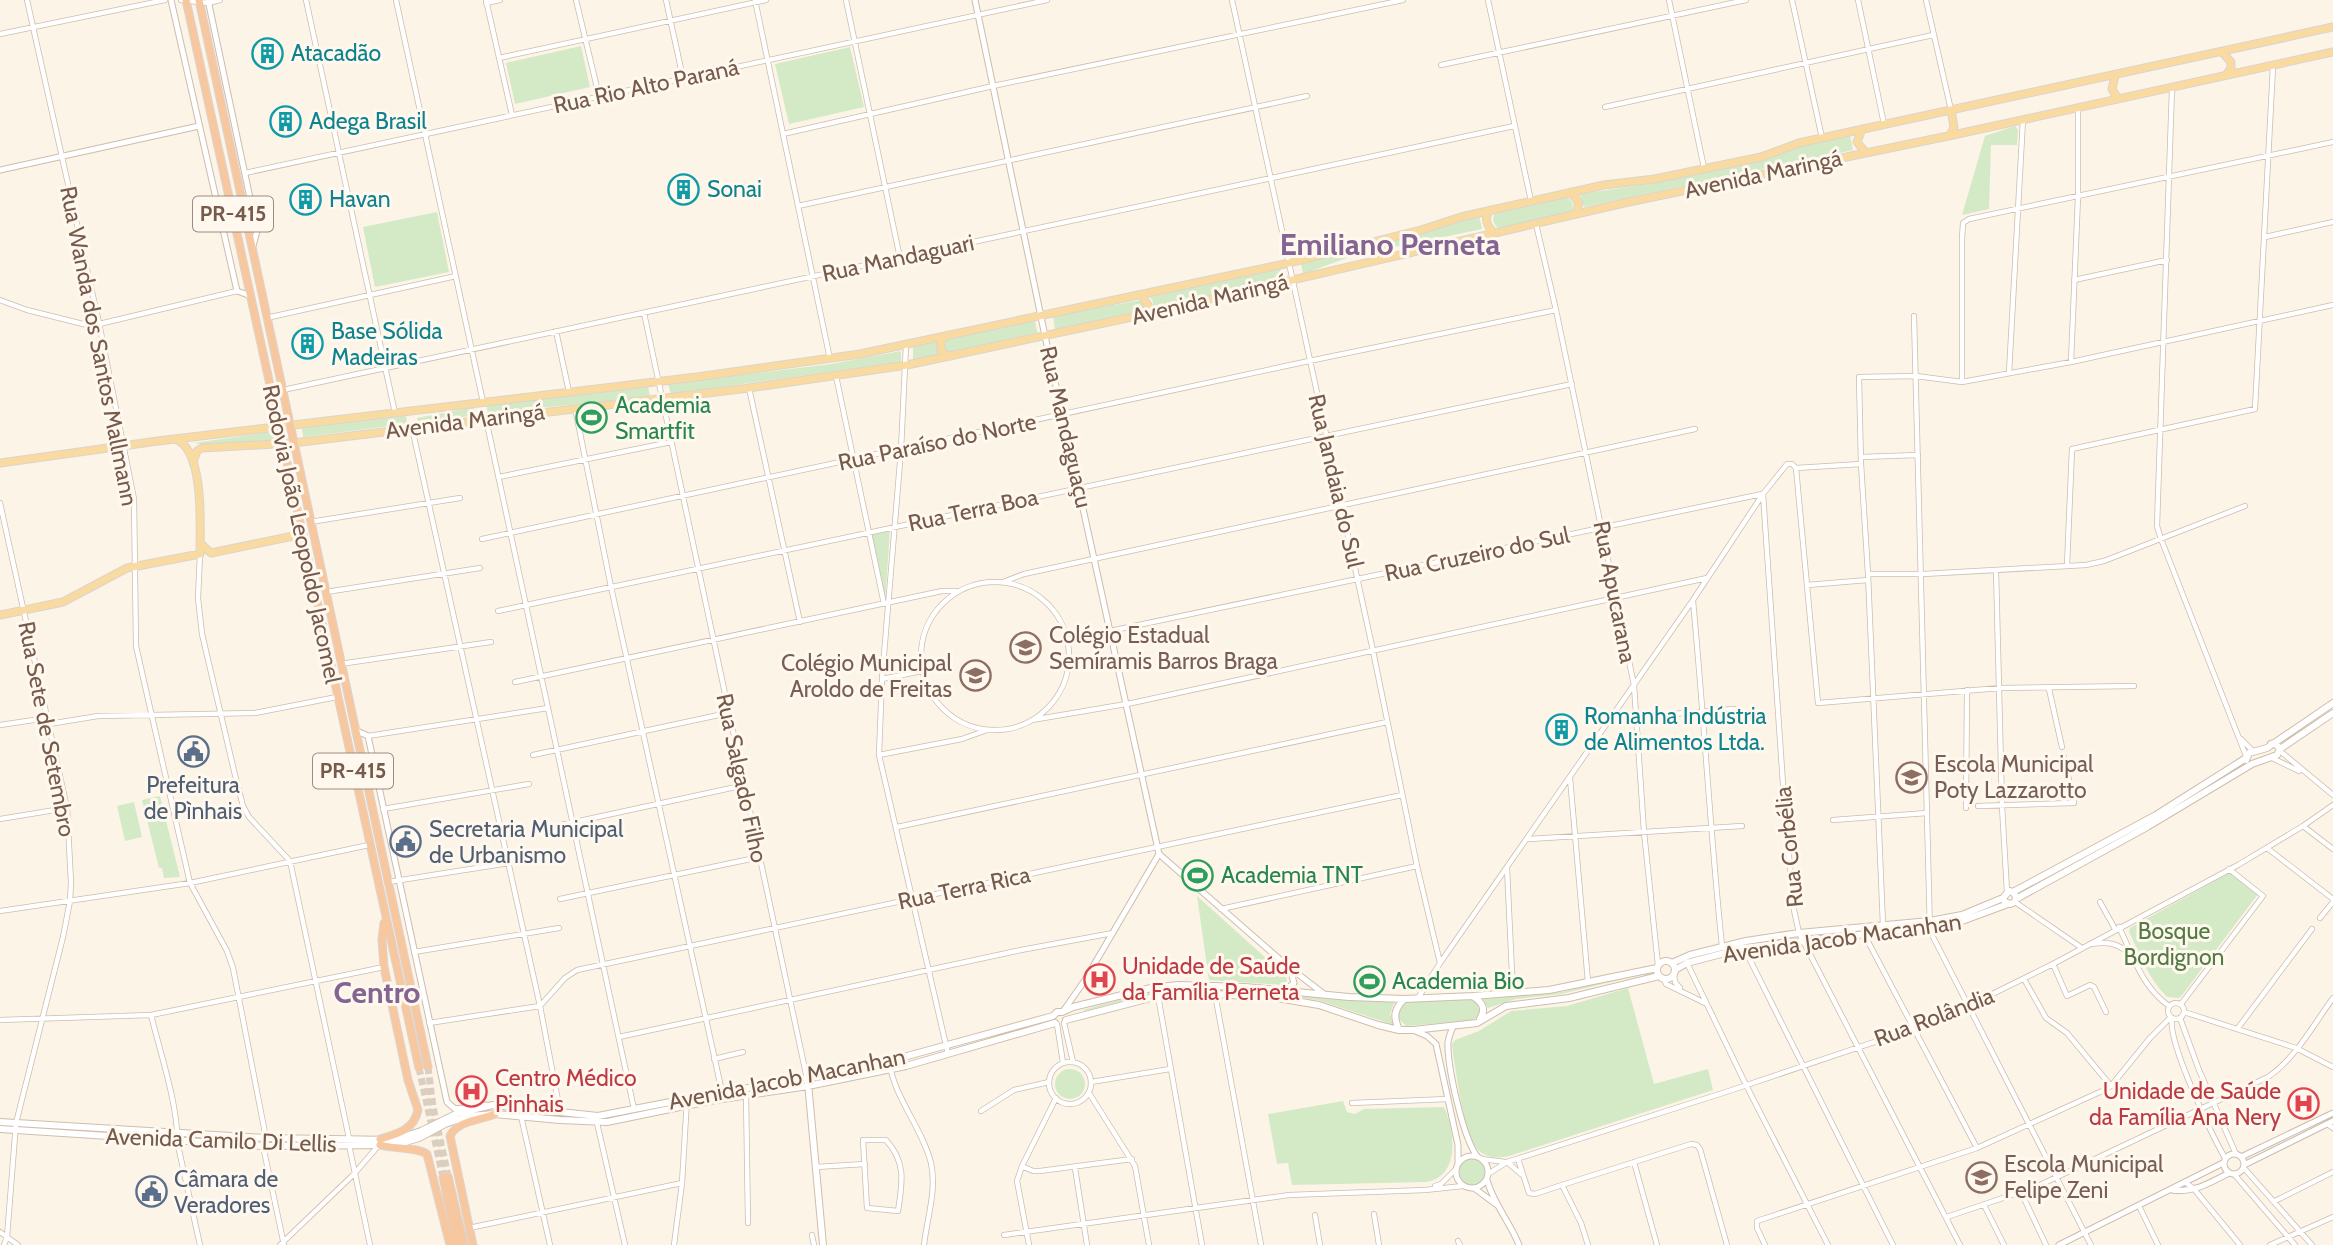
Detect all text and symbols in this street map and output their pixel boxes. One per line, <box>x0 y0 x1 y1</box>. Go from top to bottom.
building icon: Atacadão <box>251 36 285 70</box>
place label: Atacadão <box>291 39 381 67</box>
street label: Rua Rio Alto Paraná <box>551 53 741 119</box>
building icon: Adega Brasil <box>269 104 303 138</box>
place label: Adega Brasil <box>309 107 427 135</box>
street label: Avenida Maringá <box>1682 144 1844 204</box>
building icon: Sonai <box>667 172 701 206</box>
place label: Sonai <box>707 175 762 203</box>
building icon: Havan <box>289 182 323 216</box>
street label: Rua Wanda dos Santos Mallmann <box>54 184 144 508</box>
place label: Havan <box>329 185 391 213</box>
road number: PR-415 <box>193 196 273 232</box>
district label: Emiliano Perneta <box>1280 226 1500 263</box>
street label: Rua Mandaguari <box>819 228 977 288</box>
street label: Avenida Maringá <box>1129 267 1291 331</box>
place label: Base Sólida Madeiras <box>331 317 442 371</box>
building icon: Base Sólida Madeiras <box>291 327 325 361</box>
street label: Rua Mandaguaçu <box>1034 343 1098 511</box>
street label: Rodovia João Leopoldo Jacomel <box>257 382 347 687</box>
place label: Academia Smartfit <box>615 391 711 445</box>
street label: Rua Jandaia do Sul <box>1302 391 1370 571</box>
street label: Avenida Maringá <box>384 397 546 445</box>
sports icon: Academia Smartfit <box>575 401 609 435</box>
street label: Rua Paraíso do Norte <box>835 407 1039 477</box>
street label: Rua Terra Boa <box>905 483 1041 537</box>
street label: Rua Apucarana <box>1587 518 1643 666</box>
street label: Rua Cruzeiro do Sul <box>1382 521 1573 587</box>
street label: Rua Sete de Setembro <box>12 619 82 839</box>
place label: Colégio Estadual Semíramis Barros Braga <box>1049 621 1278 675</box>
school or university icon: Colégio Estadual Semíramis Barros Braga <box>1009 631 1043 665</box>
place label: Colégio Municipal Aroldo de Freitas <box>781 649 953 703</box>
school or university icon: Colégio Municipal Aroldo de Freitas <box>958 659 992 693</box>
street label: Rua Salgado Filho <box>710 691 774 865</box>
place label: Romanha Indústria de Alimentos Ltda. <box>1584 702 1767 756</box>
building icon: Romanha Indústria de Alimentos Ltda. <box>1544 712 1578 746</box>
public building icon: Prefeitura de Pìnhais <box>176 734 210 768</box>
place label: Escola Municipal Poty Lazzarotto <box>1934 750 2094 804</box>
road number: PR-415 <box>313 754 393 788</box>
school or university icon: Escola Municipal Poty Lazzarotto <box>1894 760 1928 794</box>
place label: Prefeitura de Pìnhais <box>144 771 242 825</box>
street label: Rua Corbélia <box>1769 785 1809 909</box>
place label: Secretaria Municipal de Urbanismo <box>429 815 624 869</box>
public building icon: Secretaria Municipal de Urbanismo <box>389 825 423 859</box>
sports icon: Academia TNT <box>1181 858 1215 892</box>
street label: Rua Terra Rica <box>895 860 1033 916</box>
place label: Academia TNT <box>1221 861 1363 889</box>
street label: Avenida Jacob Macanhan <box>1721 907 1963 969</box>
park label: Bosque Bordignon <box>2124 917 2224 971</box>
place label: Unidade de Saúde da Família Perneta <box>1122 952 1301 1006</box>
hospital icon: Unidade de Saúde da Família Perneta <box>1082 962 1116 996</box>
sports icon: Academia Bio <box>1352 964 1386 998</box>
place label: Academia Bio <box>1392 967 1524 995</box>
district label: Centro <box>334 974 420 1011</box>
street label: Rua Rolândia <box>1870 981 1998 1053</box>
street label: Avenida Jacob Macanhan <box>666 1042 908 1116</box>
place label: Centro Médico Pinhais <box>495 1064 637 1118</box>
hospital icon: Centro Médico Pinhais <box>455 1074 489 1108</box>
place label: Unidade de Saúde da Família Ana Nery <box>2089 1077 2281 1131</box>
hospital icon: Unidade de Saúde da Família Ana Nery <box>2287 1087 2321 1121</box>
street label: Avenida Camilo Di Lellis <box>105 1122 337 1158</box>
place label: Escola Municipal Felipe Zeni <box>2004 1150 2164 1204</box>
school or university icon: Escola Municipal Felipe Zeni <box>1964 1160 1998 1194</box>
place label: Câmara de Veradores <box>174 1165 279 1219</box>
public building icon: Câmara de Veradores <box>134 1175 168 1209</box>

